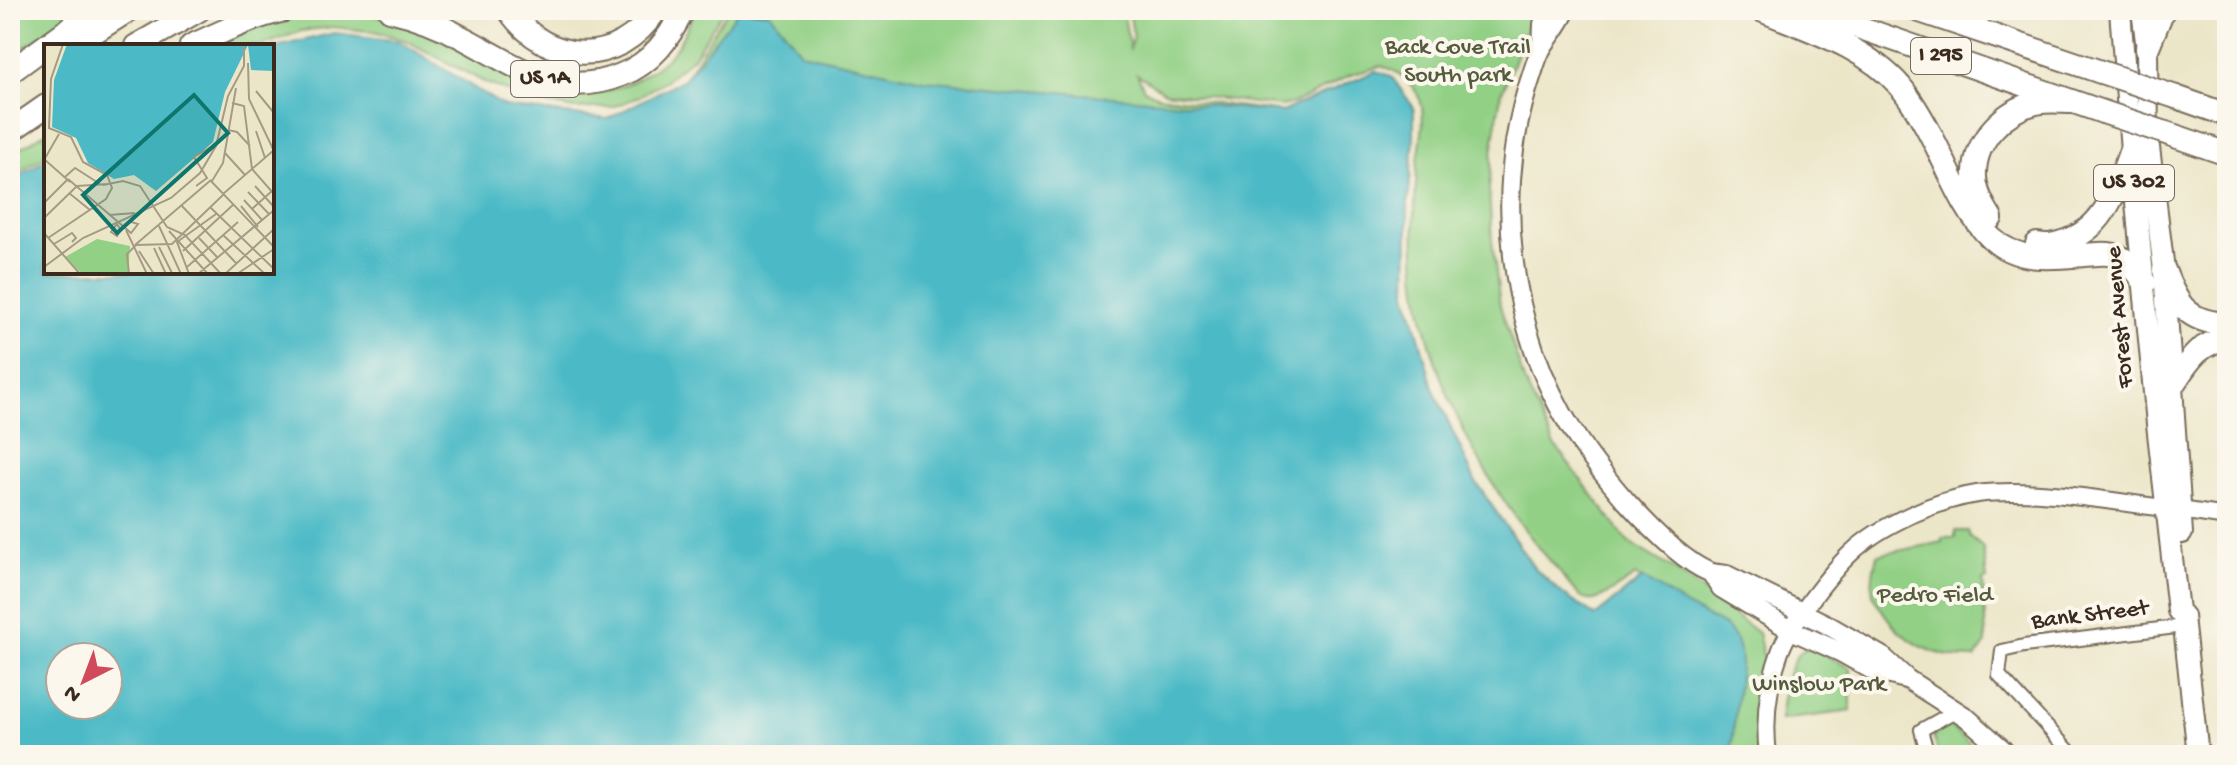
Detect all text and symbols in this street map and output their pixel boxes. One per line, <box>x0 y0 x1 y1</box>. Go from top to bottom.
park label: Back Cove Trail South park <box>1384 34 1531 91</box>
road number: I 295 <box>1911 38 1971 74</box>
inset map <box>44 44 274 274</box>
road number: US 1A <box>511 61 579 97</box>
road number: US 302 <box>2094 165 2174 201</box>
street label: Forest Avenue <box>2100 244 2142 390</box>
park label: Pedro Field <box>1876 582 1995 611</box>
street label: Bank Street <box>2029 594 2152 638</box>
north arrow <box>44 641 124 721</box>
park label: Winslow Park <box>1752 671 1888 700</box>
text: N <box>59 678 87 707</box>

